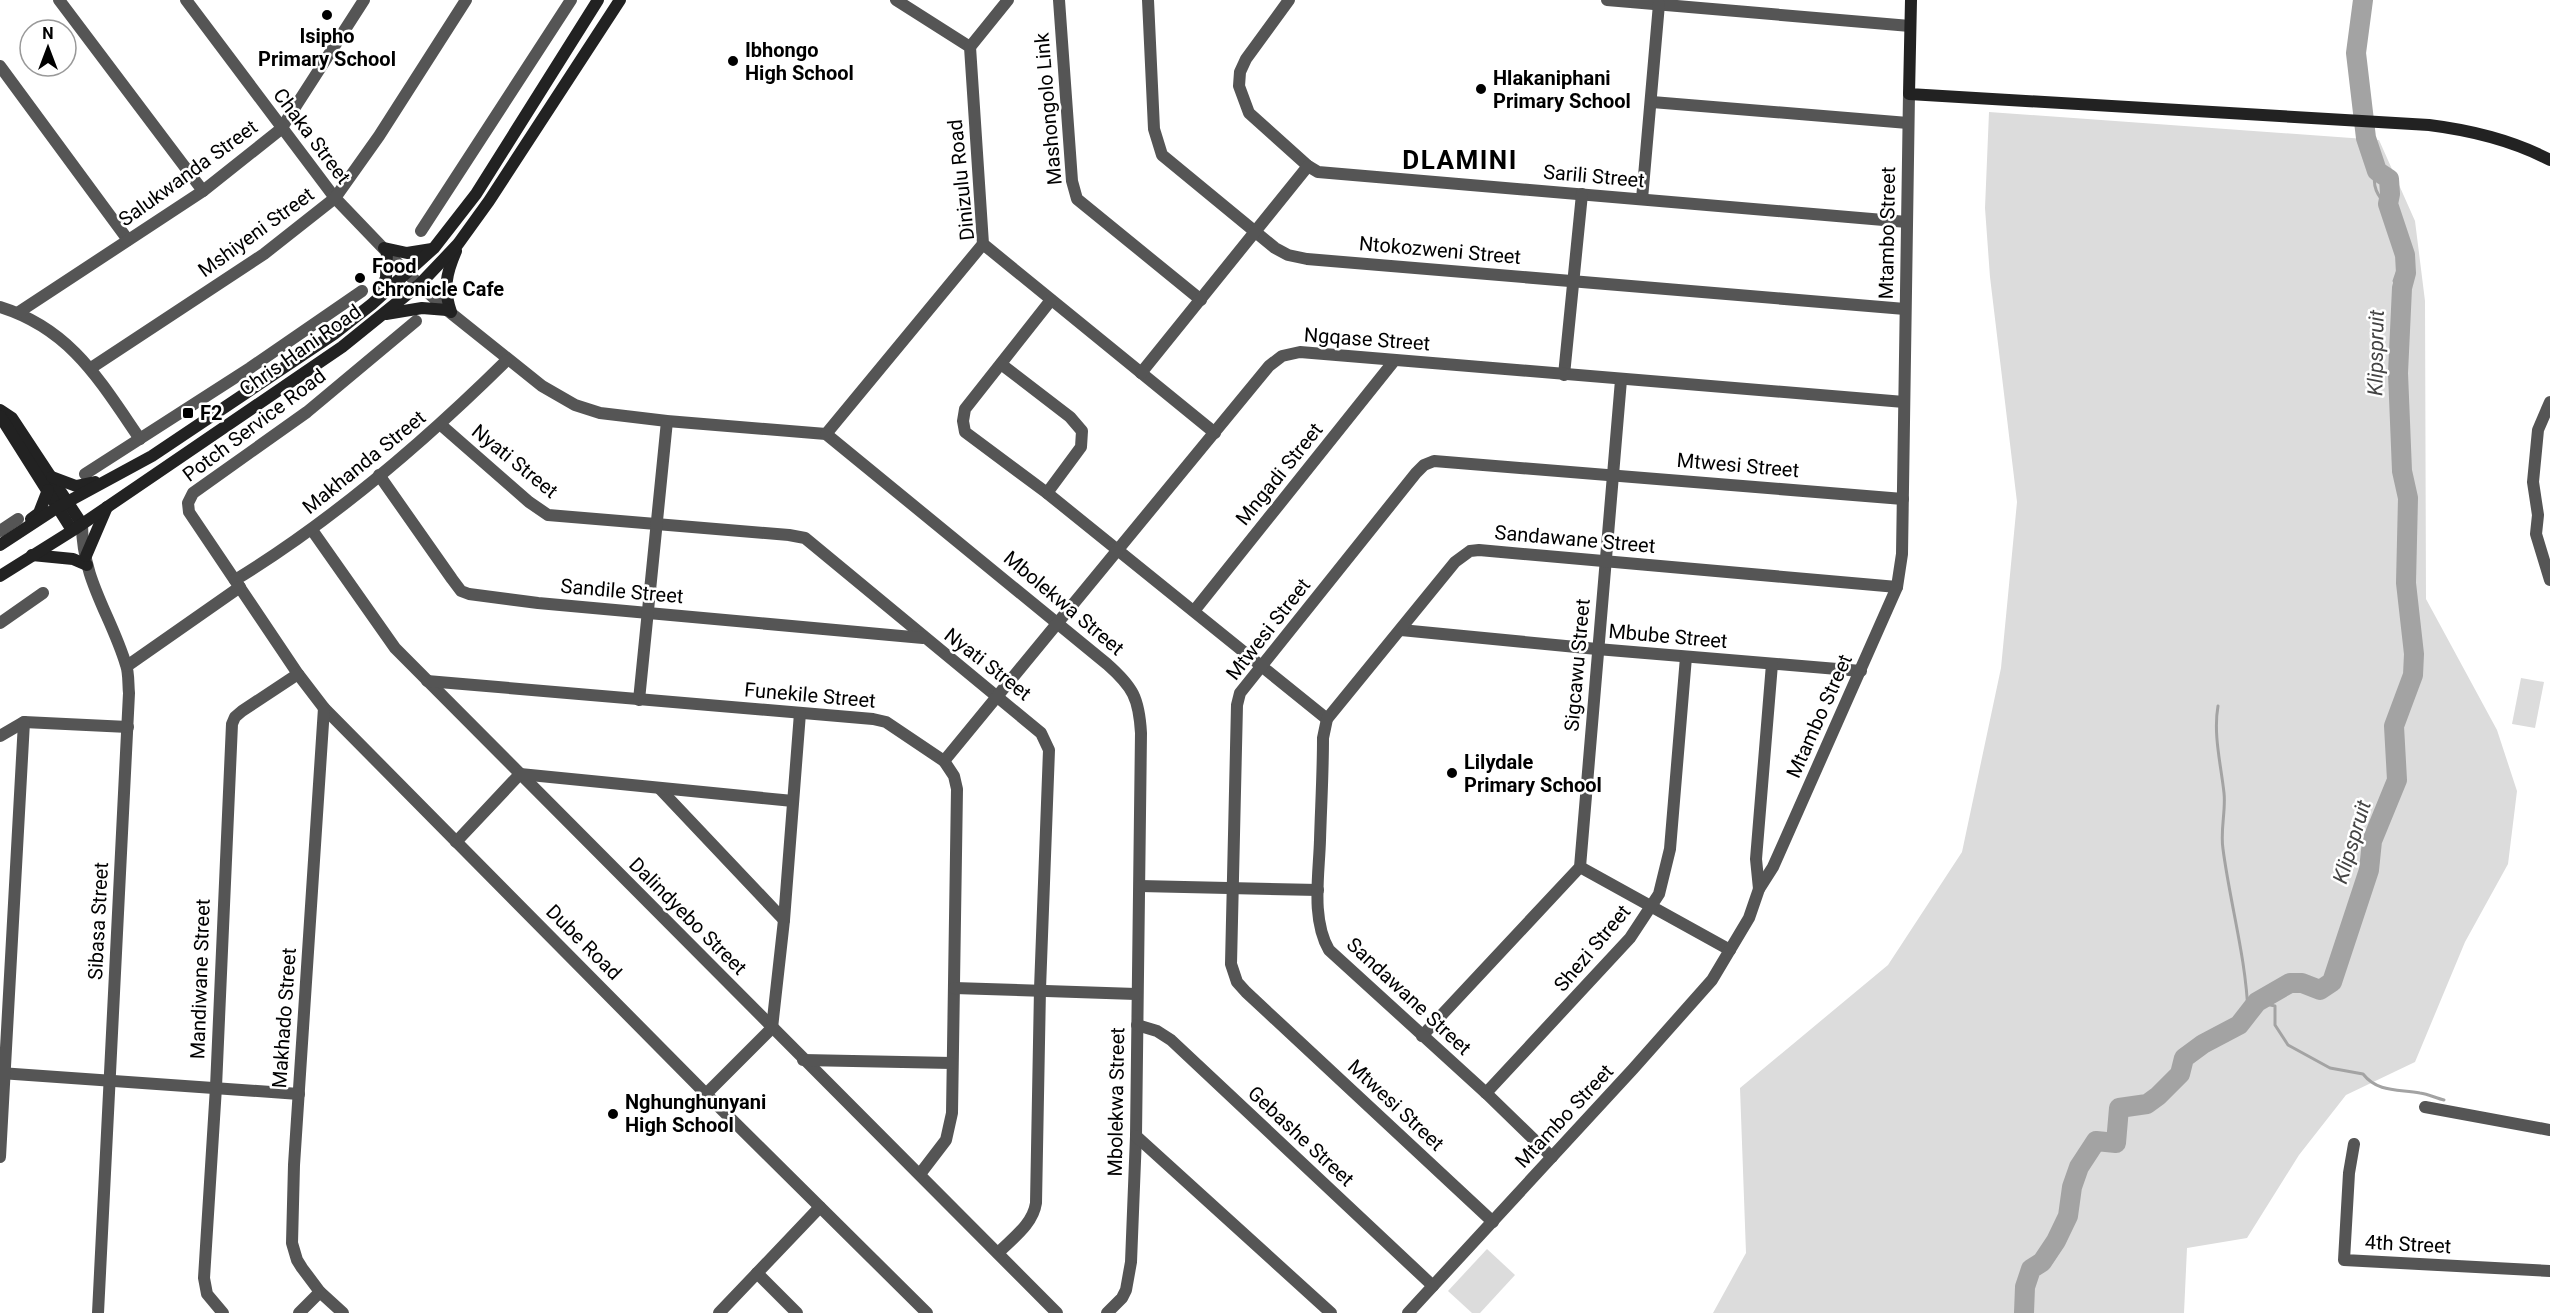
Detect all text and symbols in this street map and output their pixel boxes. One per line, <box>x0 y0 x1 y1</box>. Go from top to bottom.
marker: Isipho Primary School <box>320 8 334 22</box>
north arrow <box>18 18 78 78</box>
text: N <box>42 24 54 43</box>
place label: Isipho Primary School <box>258 24 396 71</box>
street label: Mashongolo Link <box>1029 31 1067 186</box>
place label: Ibhongo High School <box>745 38 854 85</box>
marker: Ibhongo High School <box>726 54 740 68</box>
place label: Hlakaniphani Primary School <box>1493 66 1631 113</box>
marker: Hlakaniphani Primary School <box>1474 82 1488 96</box>
street label: Chaka Street <box>268 83 356 189</box>
street label: Salukwanda Street <box>114 115 262 231</box>
street label: Dinizulu Road <box>943 118 979 242</box>
district label: DLAMINI <box>1402 145 1518 175</box>
street label: Sarili Street <box>1542 160 1646 192</box>
street label: Mtambo Street <box>1874 166 1900 300</box>
street label: Mshiyeni Street <box>193 182 319 282</box>
street label: Ntokozweni Street <box>1358 231 1522 269</box>
place label: Food Chronicle Cafe <box>372 254 504 301</box>
marker: Food Chronicle Cafe <box>353 271 367 285</box>
street label: Chris Hani Road <box>235 299 365 401</box>
water label: Klipspruit <box>2363 310 2389 396</box>
street label: Ngqase Street <box>1303 323 1431 355</box>
street label: Potch Service Road <box>178 363 330 487</box>
place label: F2 <box>200 401 222 425</box>
street label: Makhanda Street <box>298 405 430 519</box>
marker: F2 <box>181 406 195 420</box>
street label: Mngadi Street <box>1231 418 1327 530</box>
street label: Nyati Street <box>467 419 563 503</box>
street label: Mtwesi Street <box>1676 448 1800 482</box>
street label: Sandawane Street <box>1494 520 1656 558</box>
street label: Mbolekwa Street <box>999 546 1129 660</box>
street label: Mtwesi Street <box>1221 573 1315 685</box>
street label: Sandile Street <box>560 574 684 608</box>
street label: Sigcawu Street <box>1559 598 1595 732</box>
street label: Mbube Street <box>1608 619 1728 653</box>
street label: Nyati Street <box>940 623 1036 705</box>
street label: Mtambo Street <box>1781 650 1857 782</box>
street label: Funekile Street <box>743 677 877 713</box>
place label: Lilydale Primary School <box>1464 750 1602 797</box>
marker: Lilydale Primary School <box>1445 766 1459 780</box>
water label: Klipspruit <box>2328 797 2376 887</box>
street label: Dalindyebo Street <box>624 852 752 980</box>
street label: Sibasa Street <box>83 862 113 980</box>
street label: Mandiwane Street <box>185 898 215 1060</box>
street label: Dube Road <box>541 899 627 985</box>
street label: Shezi Street <box>1549 900 1635 996</box>
street label: Sandawane Street <box>1342 932 1476 1060</box>
street label: Makhado Street <box>267 947 301 1089</box>
street label: Mbolekwa Street <box>1103 1027 1129 1177</box>
street label: Mtwesi Street <box>1343 1054 1449 1156</box>
street label: Mtambo Street <box>1510 1059 1618 1173</box>
street label: Gebashe Street <box>1243 1081 1359 1191</box>
place label: Nghunghunyani High School <box>625 1090 766 1137</box>
marker: Nghunghunyani High School <box>606 1107 620 1121</box>
street label: 4th Street <box>2364 1230 2452 1258</box>

